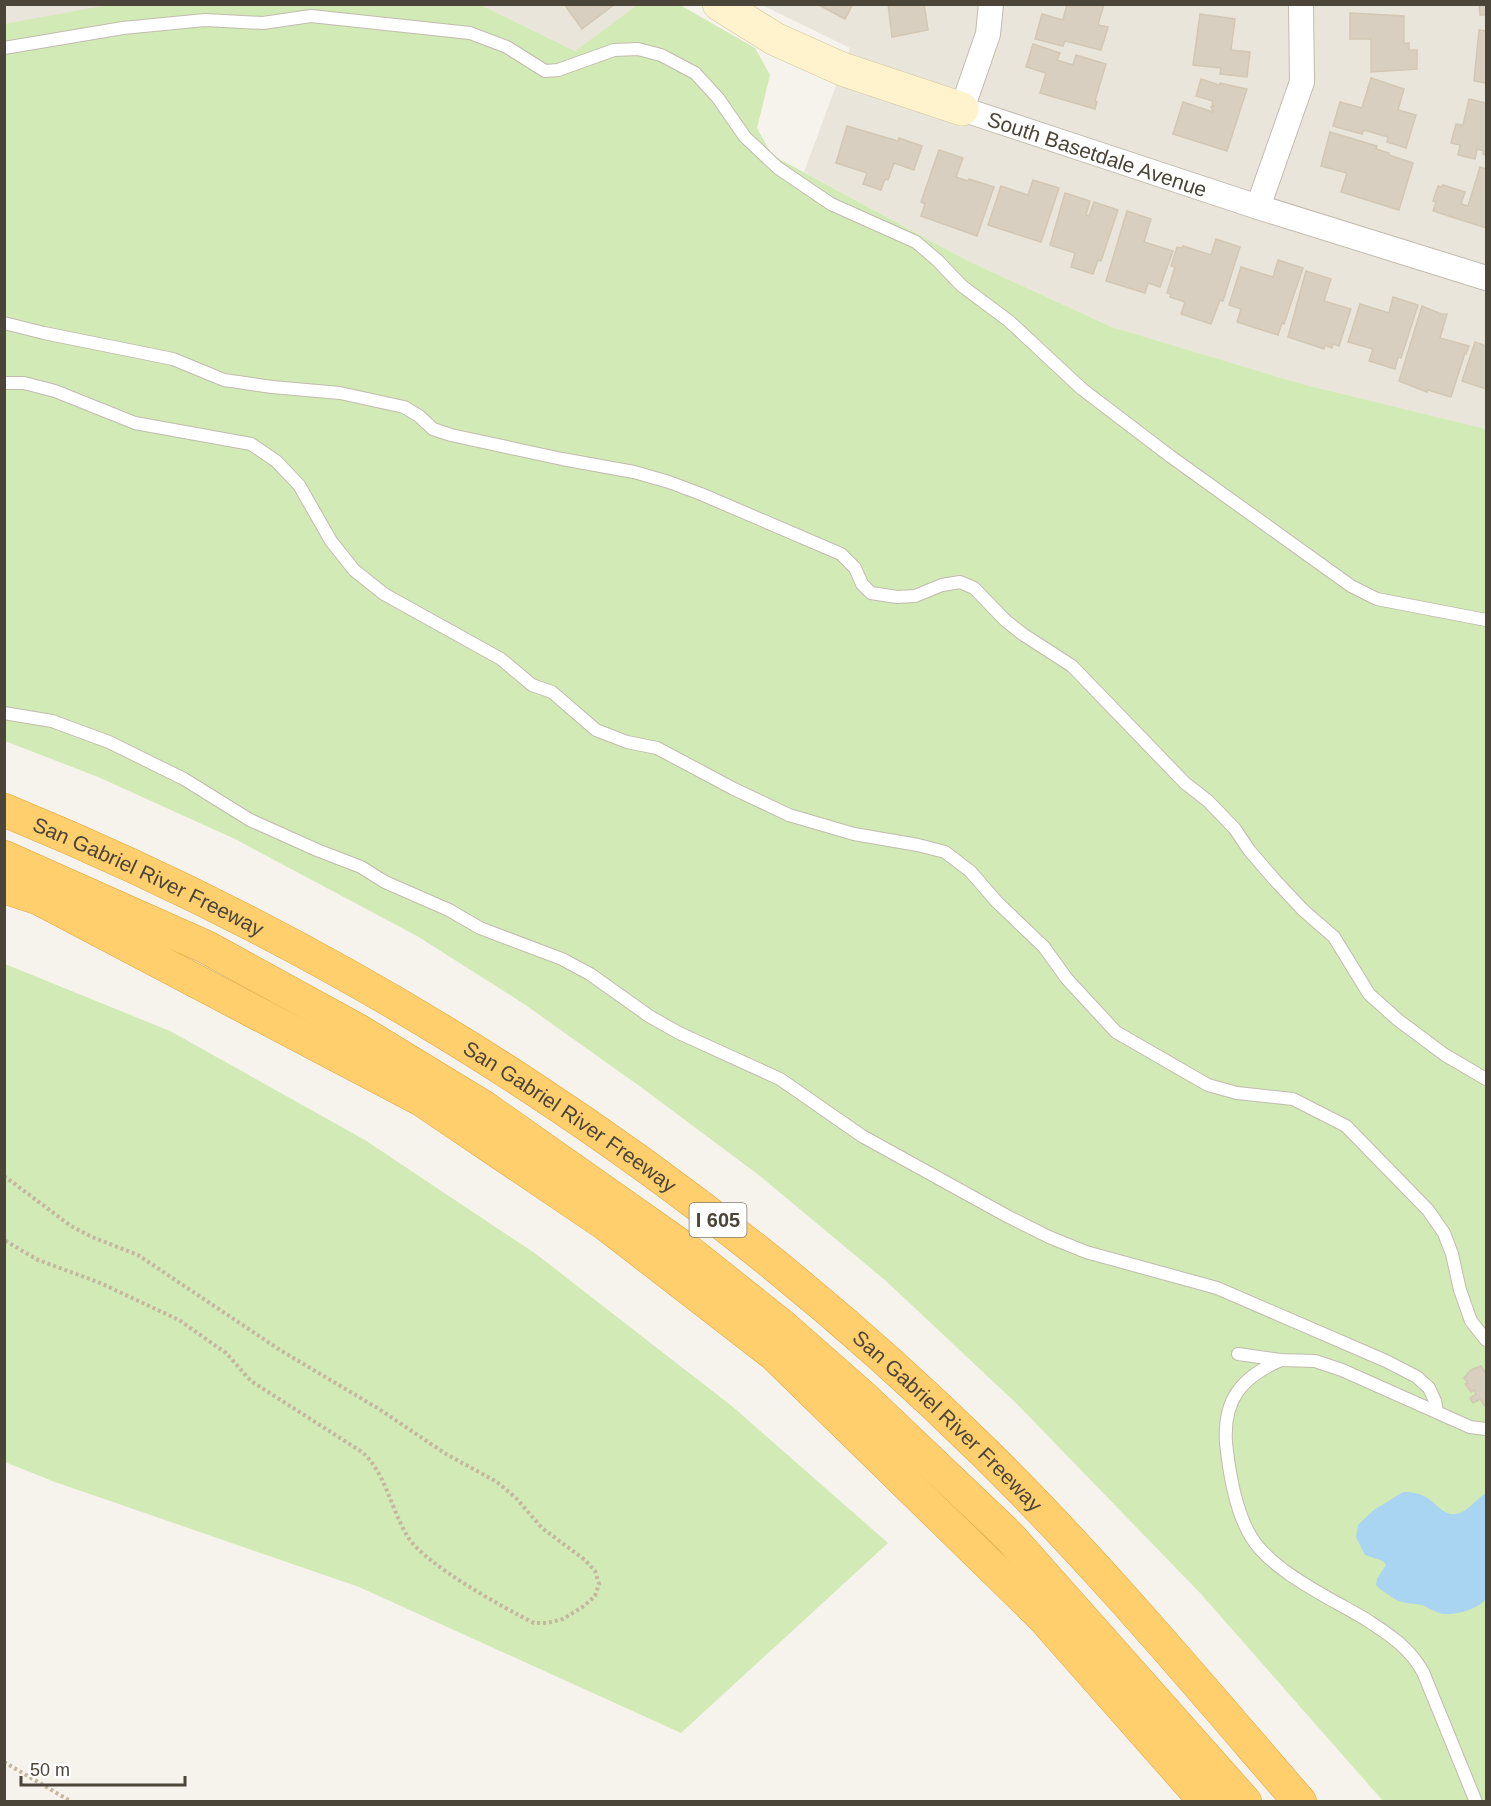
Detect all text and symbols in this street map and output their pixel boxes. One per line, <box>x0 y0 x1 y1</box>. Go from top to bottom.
street label: South Basetdale Avenue <box>985 107 1210 201</box>
street label: San Gabriel River Freeway <box>30 812 268 940</box>
street label: San Gabriel River Freeway <box>460 1036 682 1197</box>
road number: I 605 <box>690 1203 746 1237</box>
street label: San Gabriel River Freeway <box>849 1325 1048 1516</box>
scale bar <box>21 1749 184 1787</box>
text: 50 m <box>30 1760 70 1780</box>

